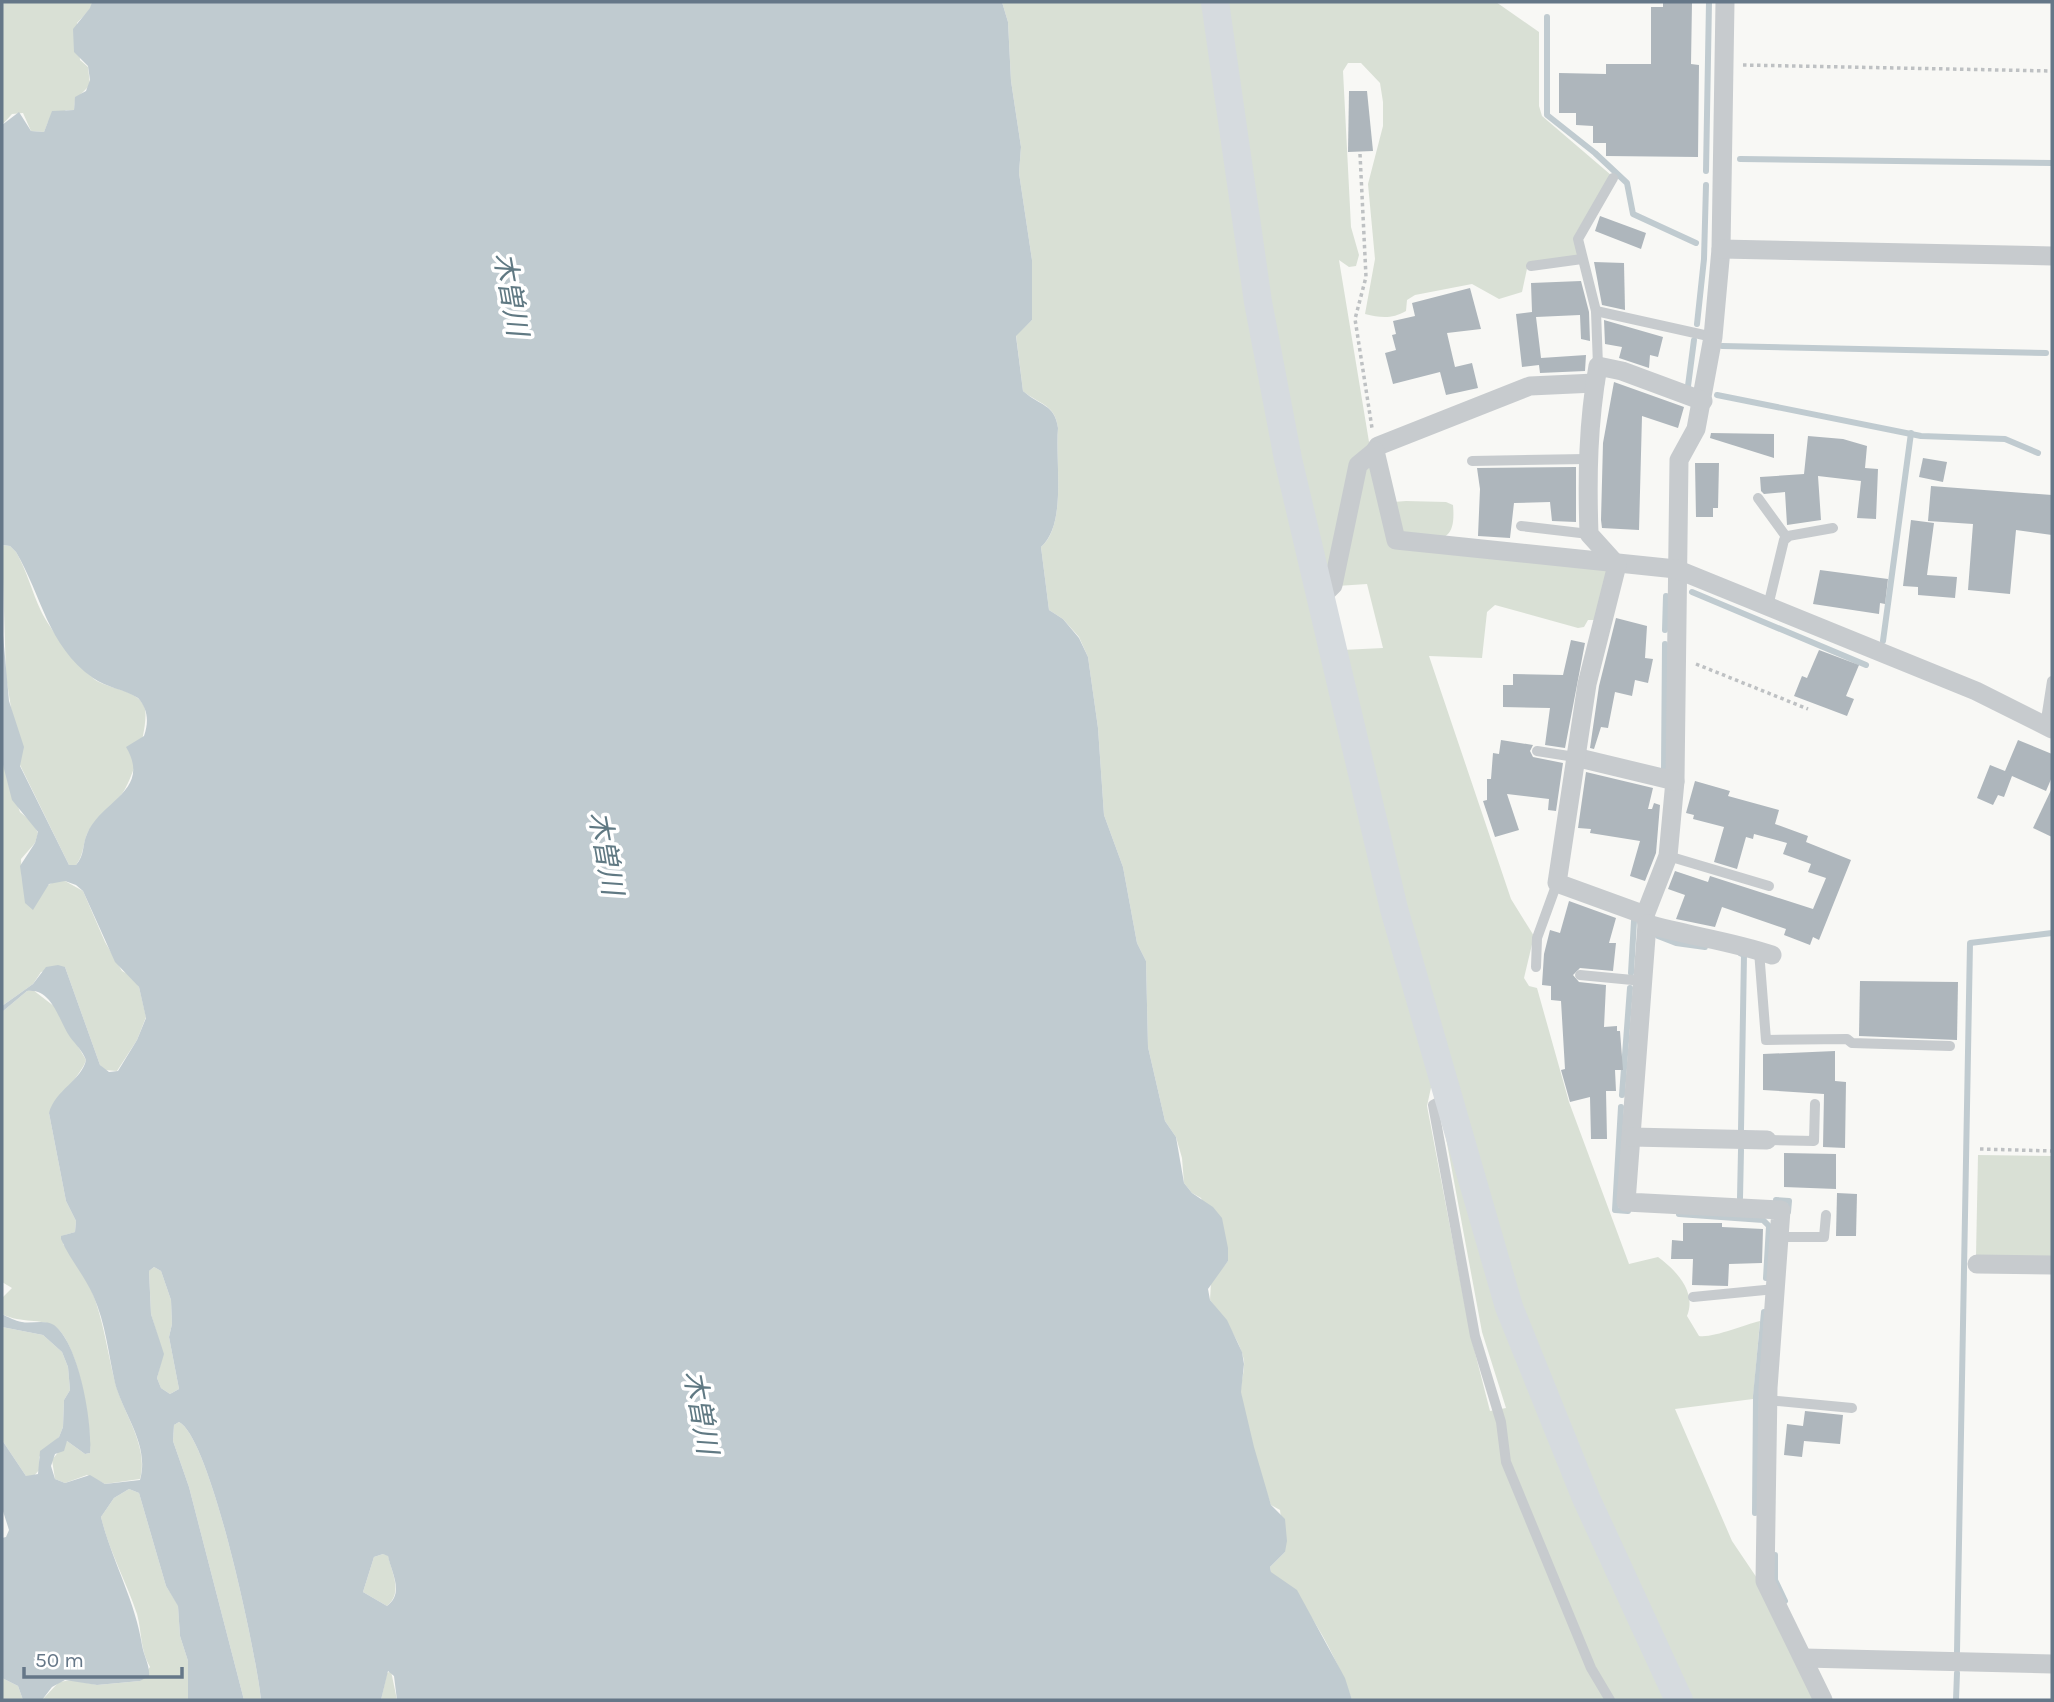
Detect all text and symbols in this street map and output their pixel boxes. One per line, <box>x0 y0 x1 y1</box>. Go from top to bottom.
water label: 木曽川 <box>487 250 535 341</box>
water label: 木曽川 <box>582 809 630 900</box>
water label: 木曽川 <box>677 1368 725 1459</box>
scale bar <box>24 1636 182 1680</box>
text: 50 m <box>35 1648 84 1672</box>

